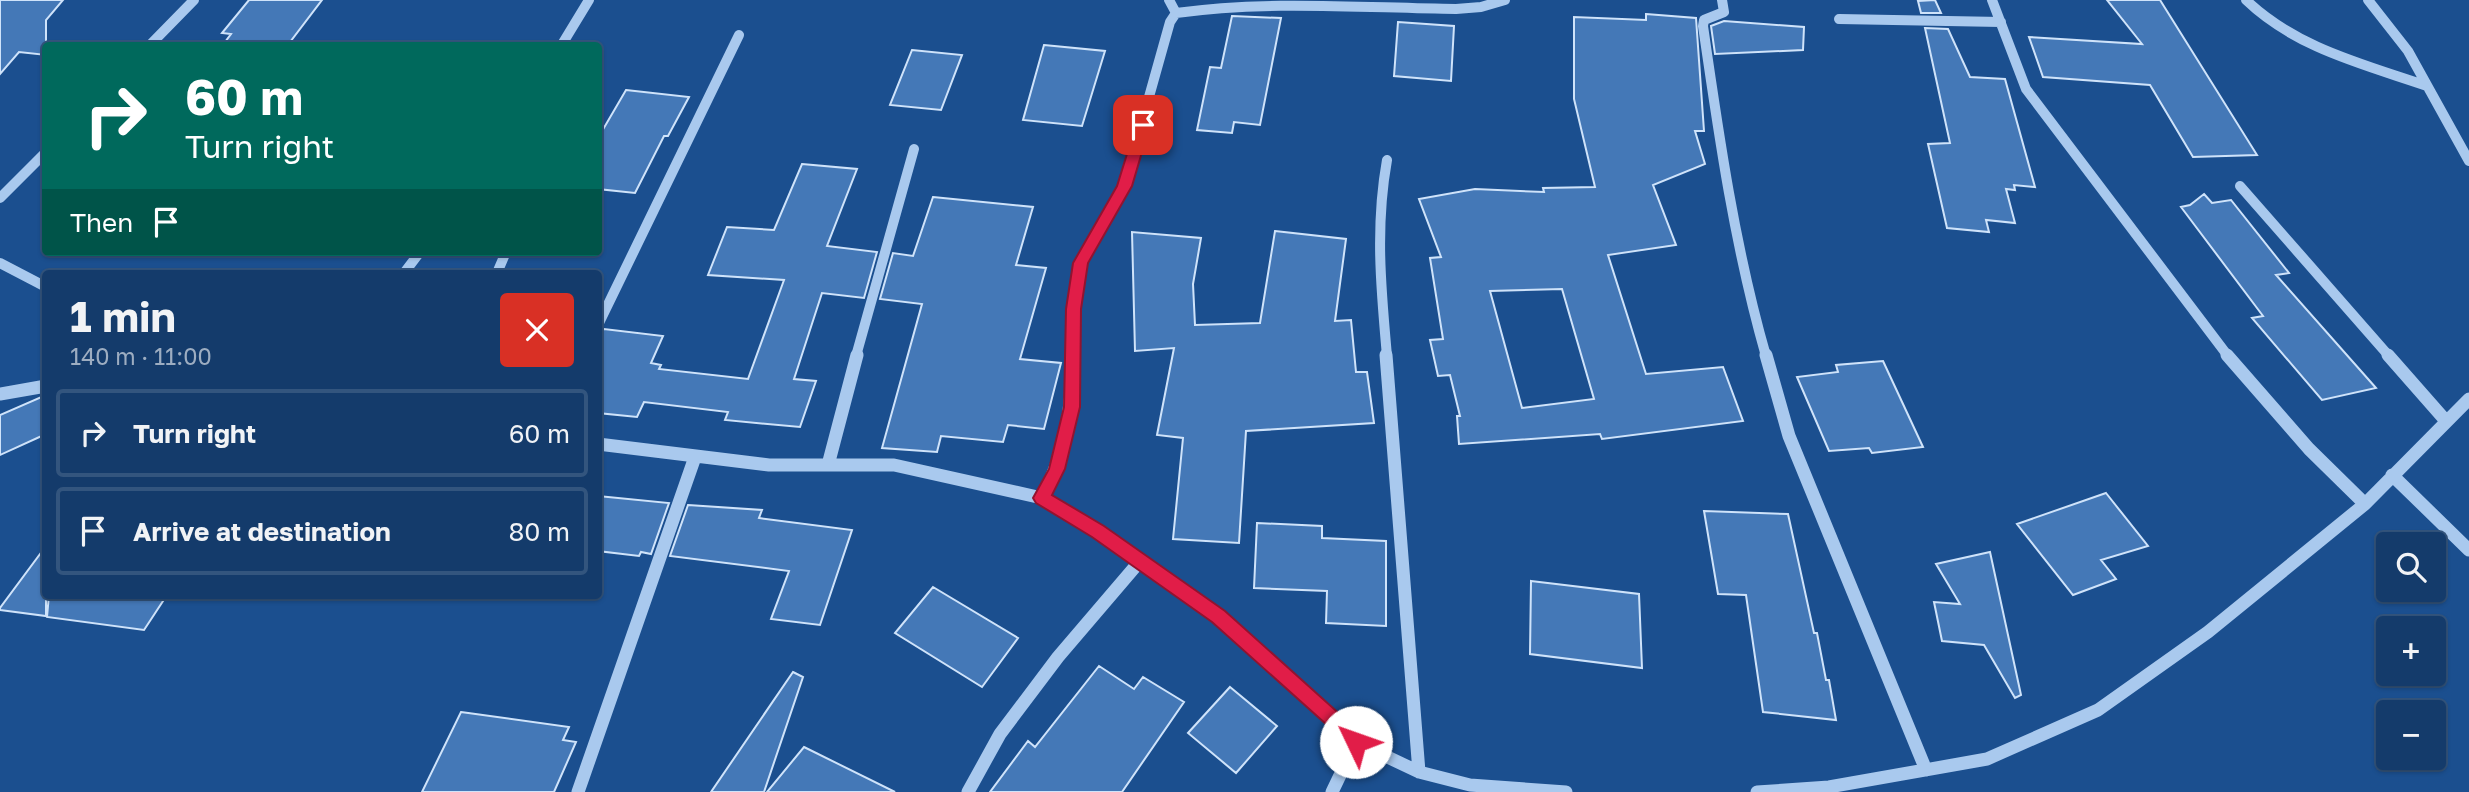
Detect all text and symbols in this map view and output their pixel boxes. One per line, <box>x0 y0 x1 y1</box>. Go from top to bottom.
text: 60 m <box>185 67 303 126</box>
icon: right <box>70 70 161 161</box>
pin <box>1113 95 1173 155</box>
icon: arrive <box>1124 106 1162 144</box>
text: Turn right <box>185 127 334 165</box>
icon: arrive <box>147 203 185 241</box>
text: Then <box>70 207 133 238</box>
text: 1 min <box>70 291 176 341</box>
button: close <box>500 293 574 367</box>
text: 140 m · 11:00 <box>70 342 212 370</box>
icon: right <box>74 414 112 452</box>
text: Turn right <box>133 418 256 449</box>
text: 60 m <box>509 418 570 449</box>
icon: arrive <box>74 512 112 550</box>
text: Arrive at destination <box>133 516 391 547</box>
text: 80 m <box>509 516 570 547</box>
map controls <box>2376 532 2446 770</box>
button: search <box>2376 532 2446 602</box>
button: + <box>2376 616 2446 686</box>
button: − <box>2376 700 2446 770</box>
position arrow <box>1319 705 1393 779</box>

